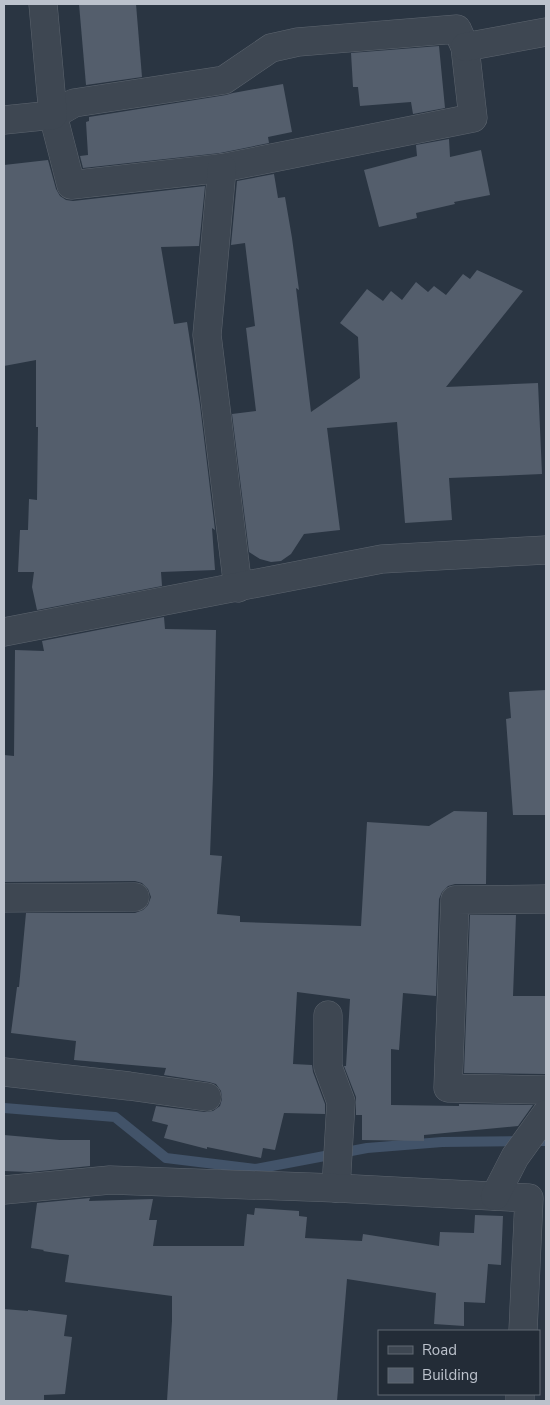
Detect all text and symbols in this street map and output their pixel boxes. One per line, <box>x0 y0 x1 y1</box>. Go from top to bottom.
legend <box>378 1330 540 1395</box>
text: Road <box>422 1340 457 1360</box>
text: Building <box>422 1365 478 1385</box>

